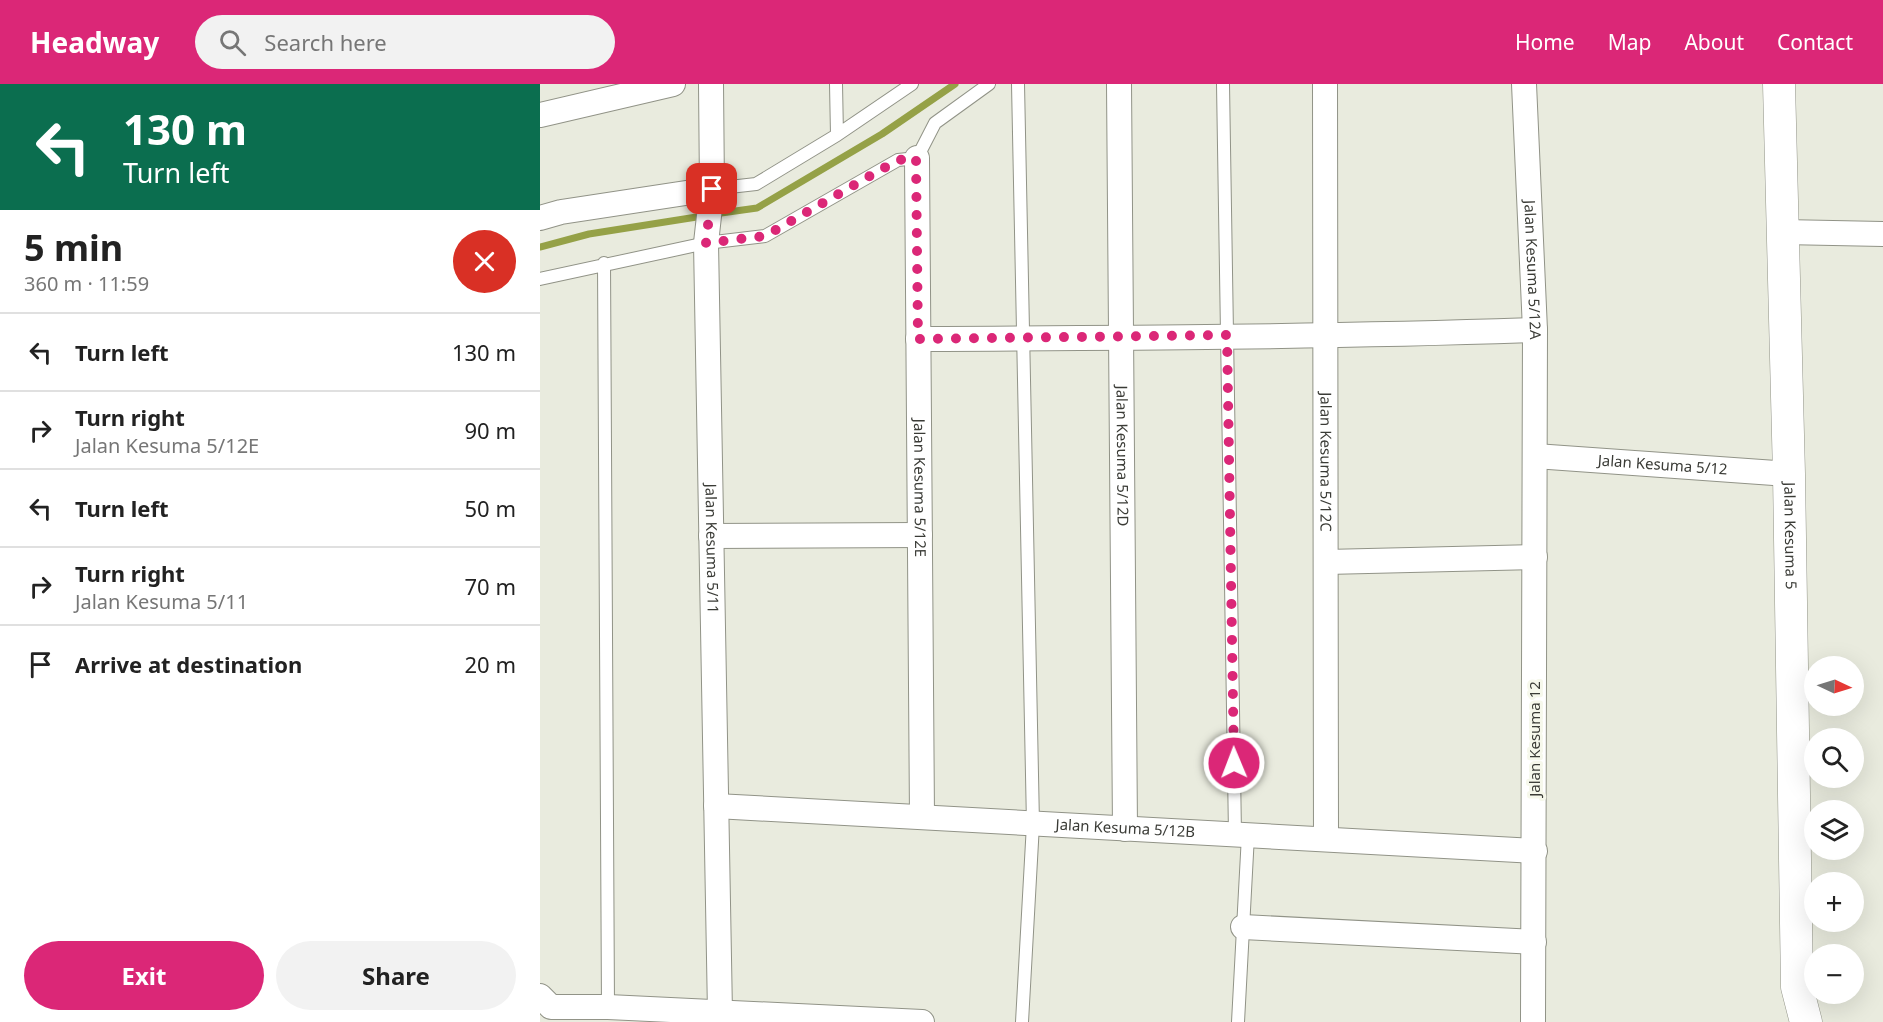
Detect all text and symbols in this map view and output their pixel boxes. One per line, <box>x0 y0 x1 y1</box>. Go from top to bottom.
search box <box>195 15 615 69</box>
text: Headway <box>30 23 159 61</box>
icon: search <box>216 26 249 59</box>
text: Search here <box>264 27 387 57</box>
text: Home <box>1515 28 1575 56</box>
text: Map <box>1608 28 1651 56</box>
text: About <box>1684 28 1744 56</box>
text: Contact <box>1777 28 1853 56</box>
text: 130 m <box>123 100 247 157</box>
icon: left <box>24 108 102 186</box>
text: Turn left <box>123 154 229 191</box>
pin <box>686 163 737 214</box>
icon: arrive <box>695 172 728 205</box>
street label: Jalan Kesuma 5/12A <box>1520 198 1546 340</box>
text: 5 min <box>24 223 123 272</box>
button: close <box>453 230 516 293</box>
text: 360 m · 11:59 <box>24 270 149 297</box>
icon: left <box>24 336 57 369</box>
text: Turn left <box>75 337 169 367</box>
text: 130 m <box>452 337 516 367</box>
street label: Jalan Kesuma 5/12D <box>1112 383 1134 527</box>
street label: Jalan Kesuma 5/12C <box>1316 390 1337 532</box>
text: Turn right <box>75 402 185 432</box>
icon: right <box>24 414 57 447</box>
text: 90 m <box>465 415 516 445</box>
street label: Jalan Kesuma 5/12E <box>910 417 931 557</box>
text: Jalan Kesuma 5/12E <box>75 432 259 459</box>
street label: Jalan Kesuma 5/12 <box>1595 449 1728 479</box>
street label: Jalan Kesuma 5 <box>1780 480 1802 590</box>
street label: Jalan Kesuma 5/11 <box>701 481 724 614</box>
icon: left <box>24 492 57 525</box>
text: Turn left <box>75 493 169 523</box>
text: 50 m <box>465 493 516 523</box>
text: Turn right <box>75 558 185 588</box>
icon: right <box>24 570 57 603</box>
text: 70 m <box>465 571 516 601</box>
text: Jalan Kesuma 5/11 <box>75 588 248 615</box>
icon: arrive <box>24 648 57 681</box>
text: Arrive at destination <box>75 649 302 679</box>
text: 20 m <box>465 649 516 679</box>
north arrow <box>1804 656 1864 716</box>
map controls <box>1804 656 1864 1004</box>
street label: Jalan Kesuma 12 <box>1524 681 1544 799</box>
button: search <box>1804 728 1864 788</box>
position arrow <box>1202 731 1266 795</box>
button: layers <box>1804 800 1864 860</box>
street label: Jalan Kesuma 5/12B <box>1053 814 1196 841</box>
button: + <box>1804 872 1864 932</box>
button: Exit <box>24 941 264 1010</box>
button: Share <box>276 941 516 1010</box>
button: − <box>1804 944 1864 1004</box>

